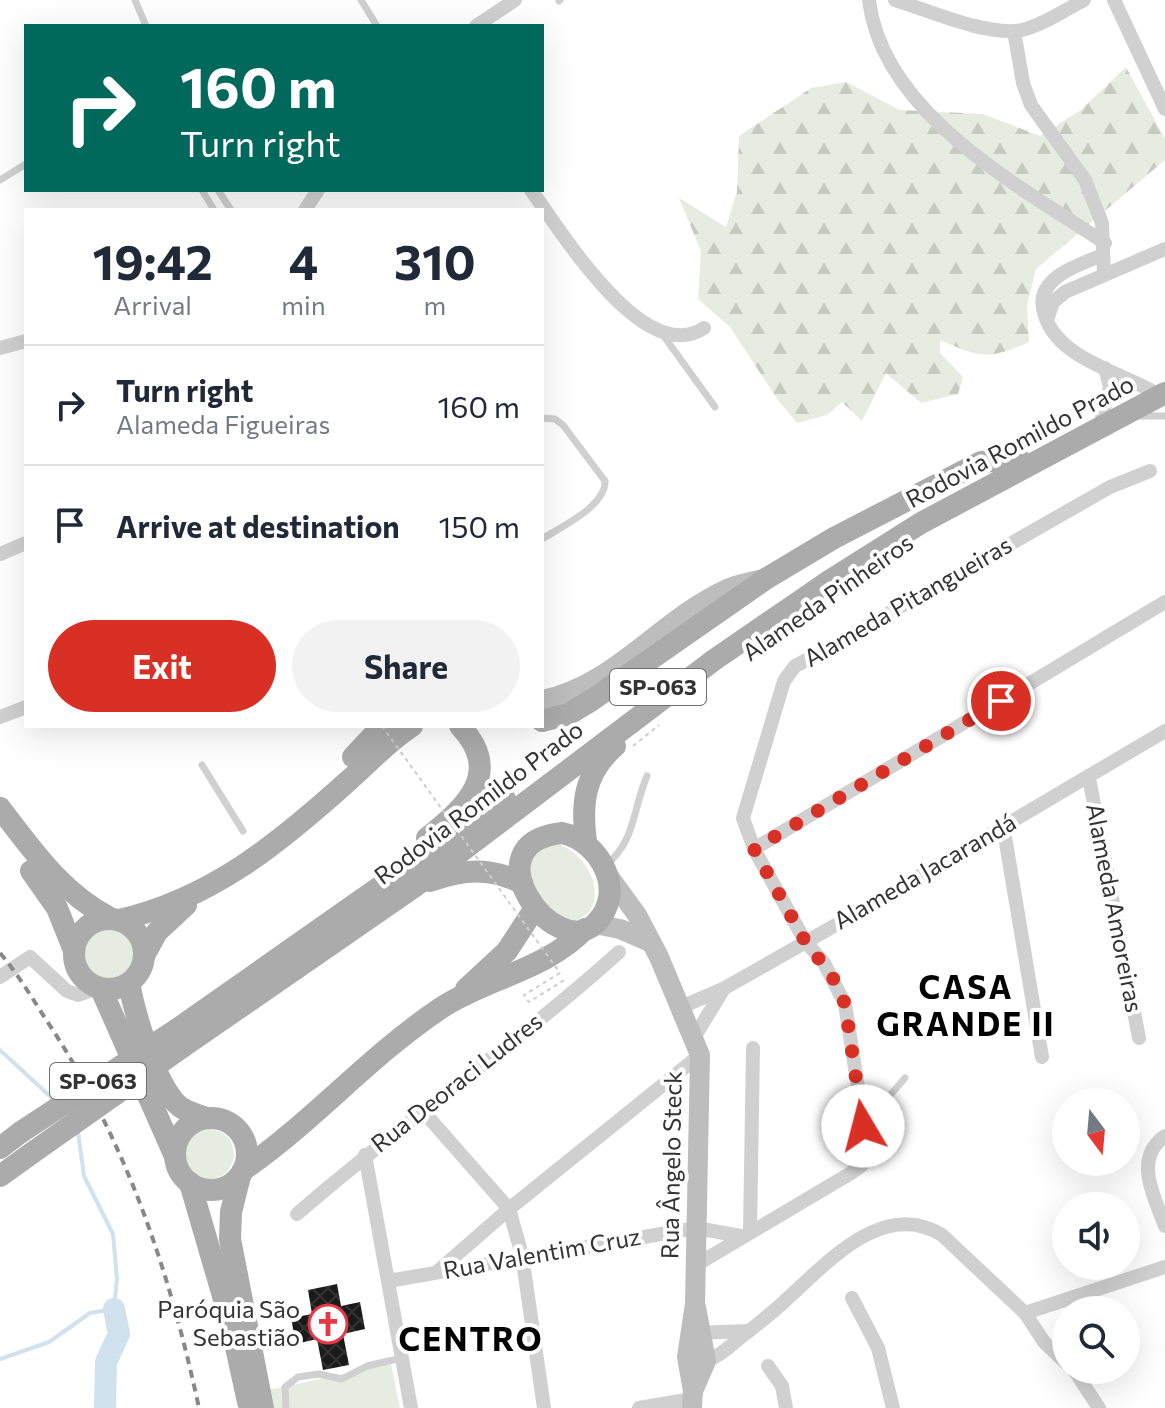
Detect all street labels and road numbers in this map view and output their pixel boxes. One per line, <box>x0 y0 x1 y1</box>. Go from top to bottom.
street label: Rodovia Romildo Prado <box>900 368 1138 513</box>
street label: Alameda Pinheiros <box>736 527 918 666</box>
street label: Alameda Pitangueiras <box>798 529 1016 672</box>
road number: SP-063 <box>610 669 706 705</box>
street label: Rodovia Romildo Prado <box>368 714 588 890</box>
street label: Alameda Amoreiras <box>1081 801 1150 1015</box>
street label: Alameda Jacarandá <box>828 807 1021 935</box>
street label: Rua Deoraci Ludres <box>365 1006 548 1158</box>
road number: SP-063 <box>50 1063 146 1099</box>
street label: Rua Ângelo Steck <box>654 1071 687 1259</box>
street label: Rua Valentim Cruz <box>441 1221 643 1284</box>

